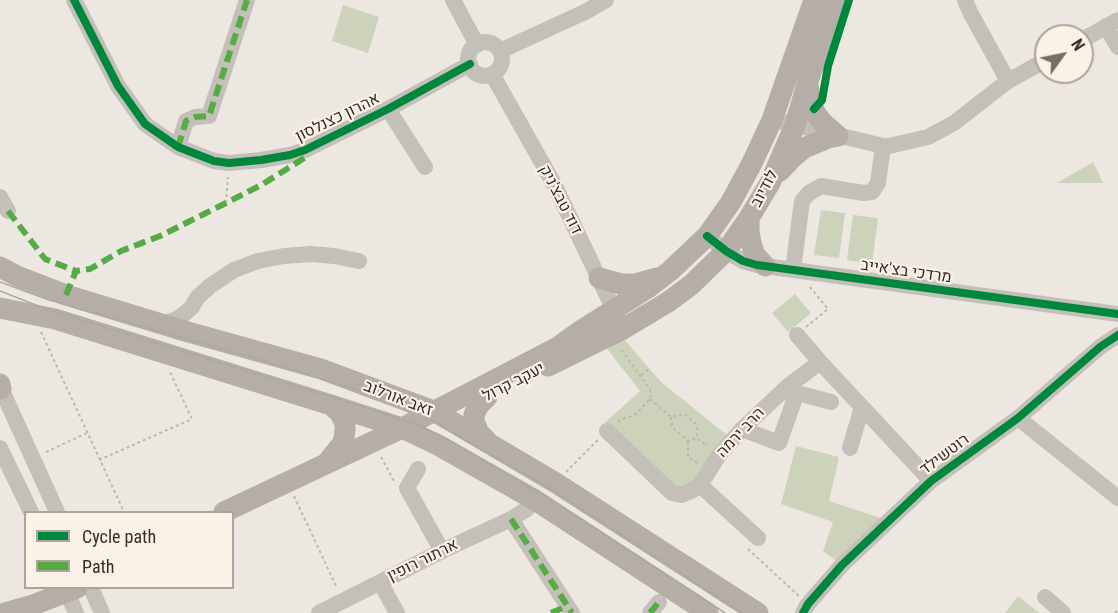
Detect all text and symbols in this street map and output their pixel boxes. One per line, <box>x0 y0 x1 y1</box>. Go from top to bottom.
north arrow <box>1034 24 1094 84</box>
text: N <box>1067 36 1088 54</box>
street label: אהרון כצנלסון <box>293 89 383 147</box>
street label: דוד טבצ'ניק <box>534 162 586 238</box>
street label: לודיוב <box>747 167 783 211</box>
street label: מרדכי בצ'אייב <box>859 256 953 288</box>
street label: יעקב קרול <box>480 359 548 407</box>
street label: זאב אורלוב <box>361 377 435 421</box>
street label: הרב ירמה <box>713 404 769 462</box>
street label: רוטשילד <box>917 430 973 480</box>
legend <box>24 511 234 589</box>
text: Cycle path <box>82 526 156 547</box>
street label: ארתור רופין <box>384 536 462 586</box>
text: Path <box>82 556 115 577</box>

